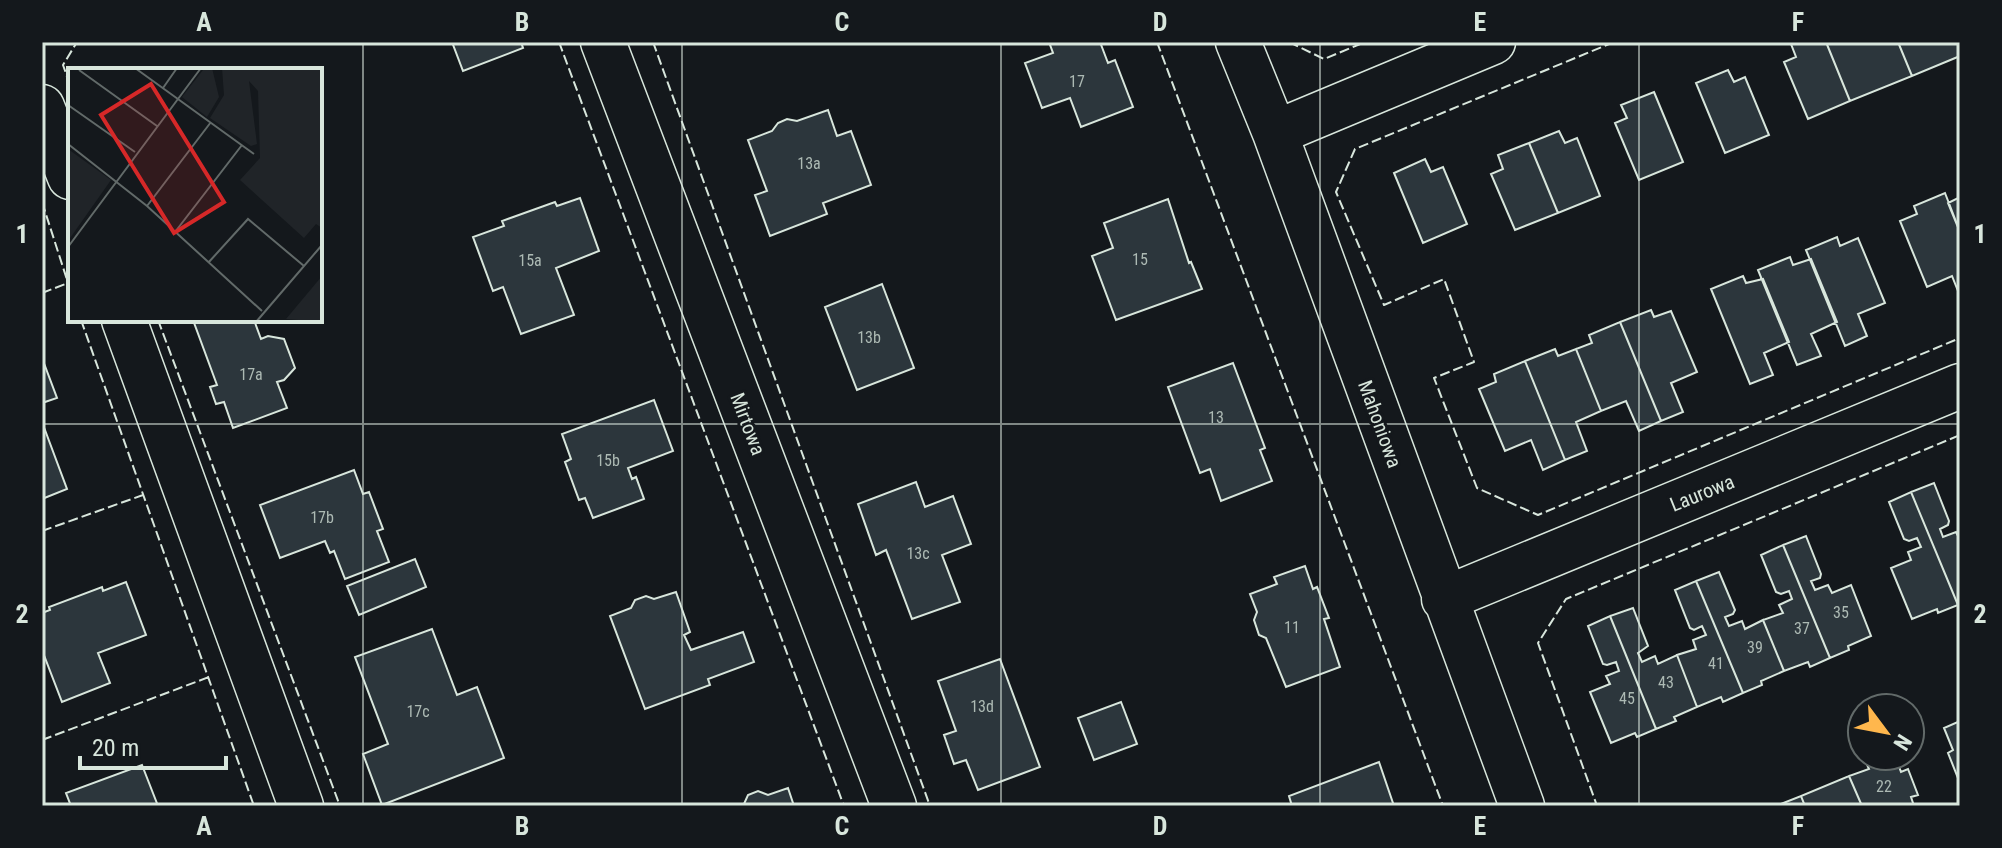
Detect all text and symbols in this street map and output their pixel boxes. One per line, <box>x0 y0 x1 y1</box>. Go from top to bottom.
text: A <box>196 7 212 37</box>
text: B <box>515 7 529 37</box>
text: C <box>835 7 850 37</box>
text: D <box>1153 7 1167 37</box>
text: E <box>1474 7 1487 37</box>
text: F <box>1792 7 1804 37</box>
inset map <box>68 68 322 322</box>
house number: 17 <box>1069 72 1085 91</box>
house number: 13a <box>797 154 821 173</box>
text: 1 <box>15 219 29 249</box>
text: 1 <box>1973 219 1987 249</box>
house number: 15 <box>1132 250 1148 269</box>
house number: 15a <box>518 251 542 270</box>
house number: 13b <box>857 328 881 347</box>
house number: 17a <box>239 365 263 384</box>
street label: Mahoniowa <box>1353 377 1407 471</box>
street label: Mirtowa <box>725 390 771 458</box>
house number: 13 <box>1208 408 1224 427</box>
house number: 15b <box>596 451 620 470</box>
street label: Laurowa <box>1666 469 1738 517</box>
house number: 17b <box>310 508 334 527</box>
house number: 13c <box>906 544 930 563</box>
text: 2 <box>15 599 29 629</box>
text: 2 <box>1973 599 1987 629</box>
house number: 35 <box>1833 603 1849 622</box>
house number: 11 <box>1284 618 1300 637</box>
house number: 37 <box>1794 619 1810 638</box>
house number: 39 <box>1747 638 1763 657</box>
house number: 41 <box>1708 654 1724 673</box>
house number: 43 <box>1658 673 1674 692</box>
house number: 45 <box>1619 689 1635 708</box>
north arrow <box>1846 692 1926 772</box>
house number: 13d <box>970 697 994 716</box>
house number: 17c <box>406 702 430 721</box>
scale bar <box>80 720 226 770</box>
text: N <box>1888 730 1917 755</box>
text: 20 m <box>92 734 139 762</box>
house number: 22 <box>1876 777 1892 796</box>
text: A <box>196 811 212 841</box>
text: B <box>515 811 529 841</box>
text: C <box>835 811 850 841</box>
text: D <box>1153 811 1167 841</box>
text: E <box>1474 811 1487 841</box>
text: F <box>1792 811 1804 841</box>

